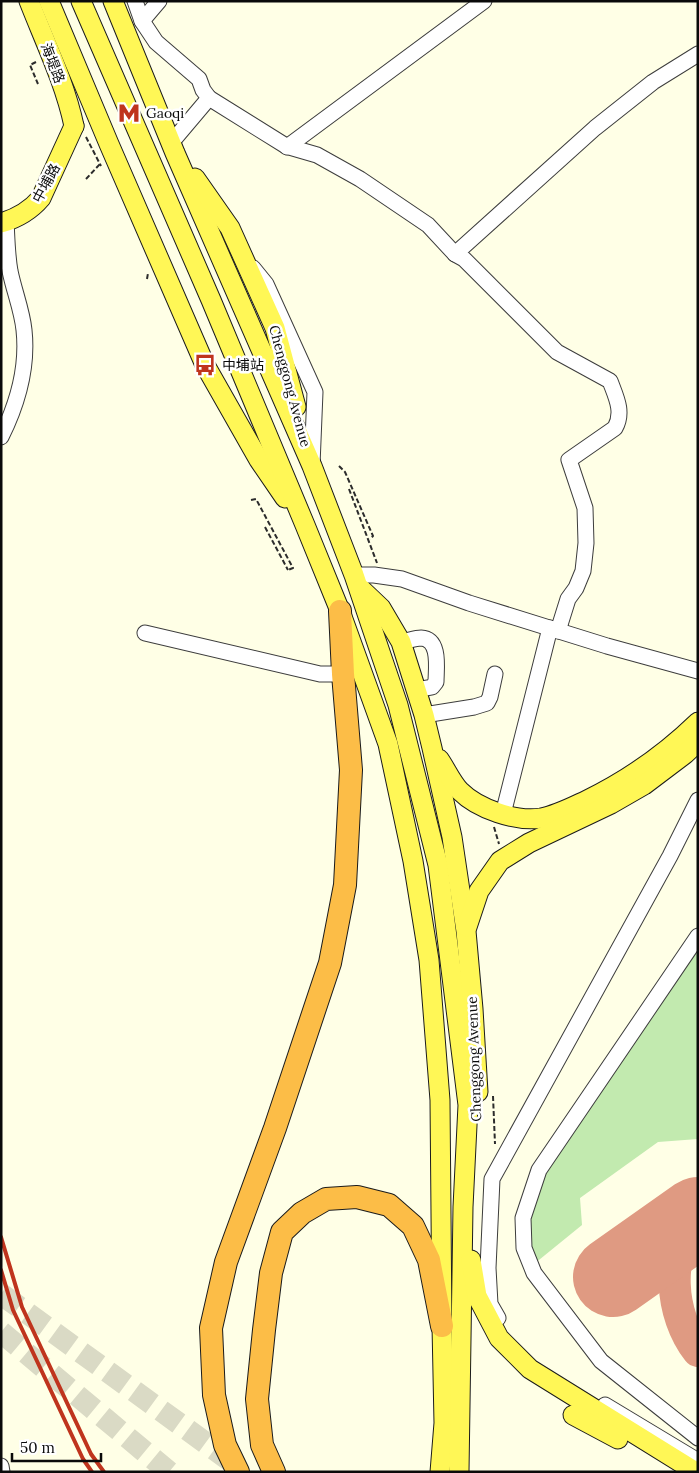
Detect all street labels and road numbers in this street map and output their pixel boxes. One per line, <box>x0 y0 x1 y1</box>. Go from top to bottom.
street label: 海堤路 <box>37 40 69 86</box>
street label: 中埔路 <box>28 160 64 206</box>
street label: Chenggong Avenue <box>265 323 315 449</box>
street label: Chenggong Avenue <box>463 996 485 1122</box>

